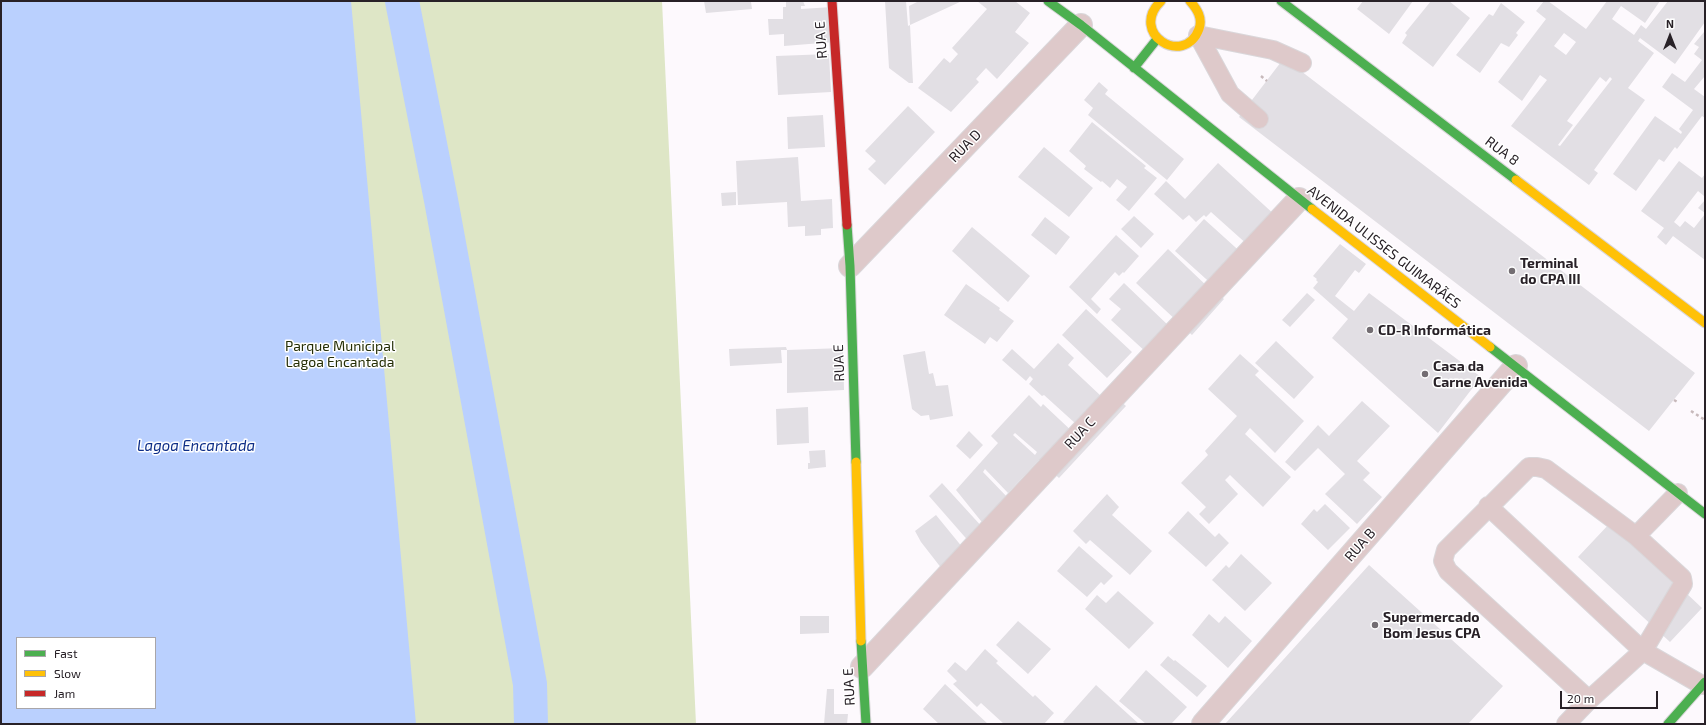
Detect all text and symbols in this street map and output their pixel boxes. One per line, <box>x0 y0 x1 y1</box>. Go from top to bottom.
north arrow <box>1650 16 1690 56</box>
text: N <box>1666 17 1674 30</box>
street label: RUA E <box>811 21 831 59</box>
street label: RUA D <box>945 126 985 166</box>
street label: RUA 8 <box>1482 133 1522 169</box>
street label: AVENIDA ULISSES GUIMARÃES <box>1304 182 1464 312</box>
place label: Terminal do CPA III <box>1520 255 1581 288</box>
marker: Terminal do CPA III <box>1507 266 1517 276</box>
place label: CD-R Informática <box>1378 322 1491 338</box>
marker: CD-R Informática <box>1365 325 1375 335</box>
park label: Parque Municipal Lagoa Encantada <box>285 338 395 370</box>
street label: RUA E <box>830 344 848 382</box>
place label: Casa da Carne Avenida <box>1433 358 1528 390</box>
marker: Casa da Carne Avenida <box>1420 369 1430 379</box>
street label: RUA C <box>1061 413 1099 453</box>
water label: Lagoa Encantada <box>137 437 255 455</box>
street label: RUA B <box>1341 525 1379 565</box>
place label: Supermercado Bom Jesus CPA <box>1383 609 1480 642</box>
marker: Supermercado Bom Jesus CPA <box>1370 620 1380 630</box>
legend <box>16 637 156 709</box>
text: Fast <box>54 646 77 660</box>
text: Slow <box>54 666 81 680</box>
street label: RUA E <box>840 668 858 706</box>
scale bar <box>1562 683 1660 709</box>
text: Jam <box>54 686 75 700</box>
text: 20 m <box>1567 691 1594 705</box>

